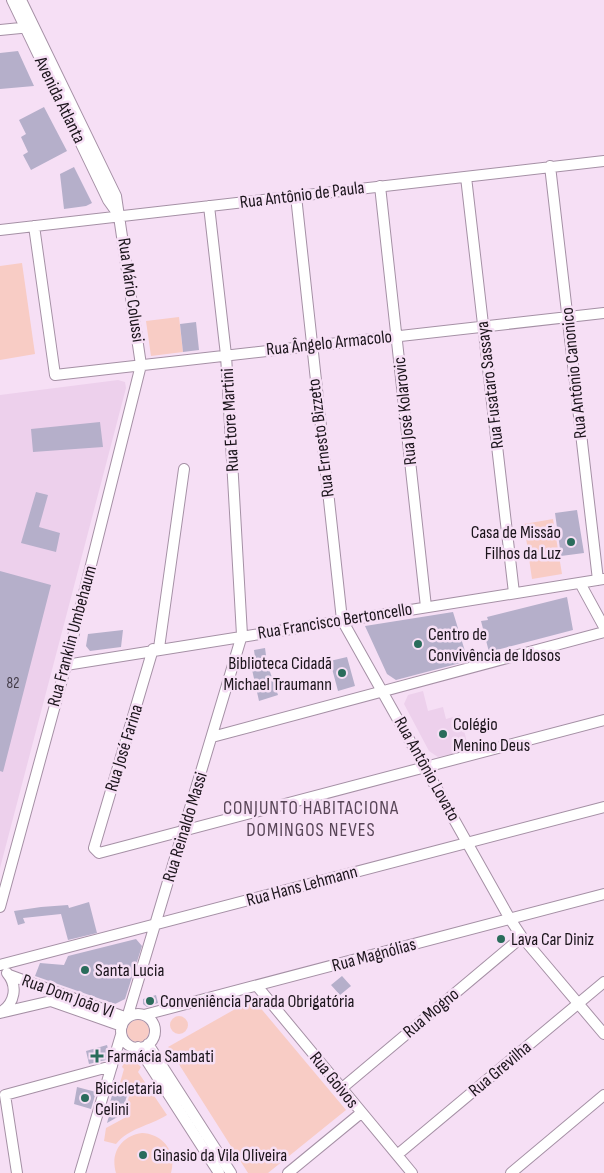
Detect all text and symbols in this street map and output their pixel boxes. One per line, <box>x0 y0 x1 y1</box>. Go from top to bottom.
street label: Avenida Atlanta <box>30 52 90 147</box>
street label: Rua Antônio de Paula <box>238 177 366 213</box>
street label: Rua Mário Colussi <box>113 237 149 343</box>
street label: Rua Antônio Canonico <box>557 306 591 440</box>
street label: Rua Fusataro Sassaya <box>472 320 508 450</box>
street label: Rua Ângelo Armacolo <box>265 326 393 360</box>
street label: Rua José Kolarovic <box>389 356 421 466</box>
street label: Rua Etore Martini <box>217 368 243 472</box>
street label: Rua Ernesto Bizzeto <box>303 378 339 498</box>
place label: Casa de Missão Filhos da Luz <box>471 522 562 564</box>
marker: Casa de Missão Filhos da Luz <box>565 536 577 548</box>
street label: Rua Franklin Umbehaum <box>43 563 101 709</box>
street label: Rua Francisco Bertoncello <box>256 598 414 644</box>
place label: Centro de Convivência de Idosos <box>428 624 561 666</box>
marker: Centro de Convivência de Idosos <box>412 638 424 650</box>
place label: Biblioteca Cidadã Michael Traumann <box>223 653 332 695</box>
marker: Biblioteca Cidadã Michael Traumann <box>336 667 348 679</box>
house number: 82 <box>7 674 19 693</box>
street label: Rua José Farina <box>101 702 147 794</box>
street label: Rua Antônio Lovato <box>390 713 464 825</box>
place label: Colégio Menino Deus <box>453 714 530 756</box>
marker: Colégio Menino Deus <box>437 728 449 740</box>
street label: Rua Reinaldo Massi <box>158 769 212 885</box>
district label: CONJUNTO HABITACIONA DOMINGOS NEVES <box>223 797 399 842</box>
street label: Rua Hans Lehmann <box>244 861 360 911</box>
place label: Lava Car Diniz <box>511 929 595 950</box>
marker: Lava Car Diniz <box>495 933 507 945</box>
street label: Rua Magnólias <box>330 934 418 976</box>
place label: Santa Lucia <box>95 960 164 981</box>
marker: Santa Lucia <box>79 964 91 976</box>
street label: Rua Dom João VI <box>19 970 117 1022</box>
street label: Rua Mogno <box>399 984 463 1042</box>
place label: Conveniência Parada Obrigatória <box>160 991 355 1012</box>
marker: Conveniência Parada Obrigatória <box>144 995 156 1007</box>
street label: Rua Grevilha <box>465 1037 536 1101</box>
place label: Farmácia Sambati <box>107 1046 214 1067</box>
street label: Rua Goivos <box>305 1048 363 1112</box>
marker: Farmácia Sambati <box>91 1050 103 1062</box>
place label: Bicicletaria Celini <box>95 1078 162 1120</box>
marker: Bicicletaria Celini <box>79 1092 91 1104</box>
place label: Ginasio da Vila Oliveira <box>153 1145 287 1166</box>
marker: Ginasio da Vila Oliveira <box>137 1149 149 1161</box>

